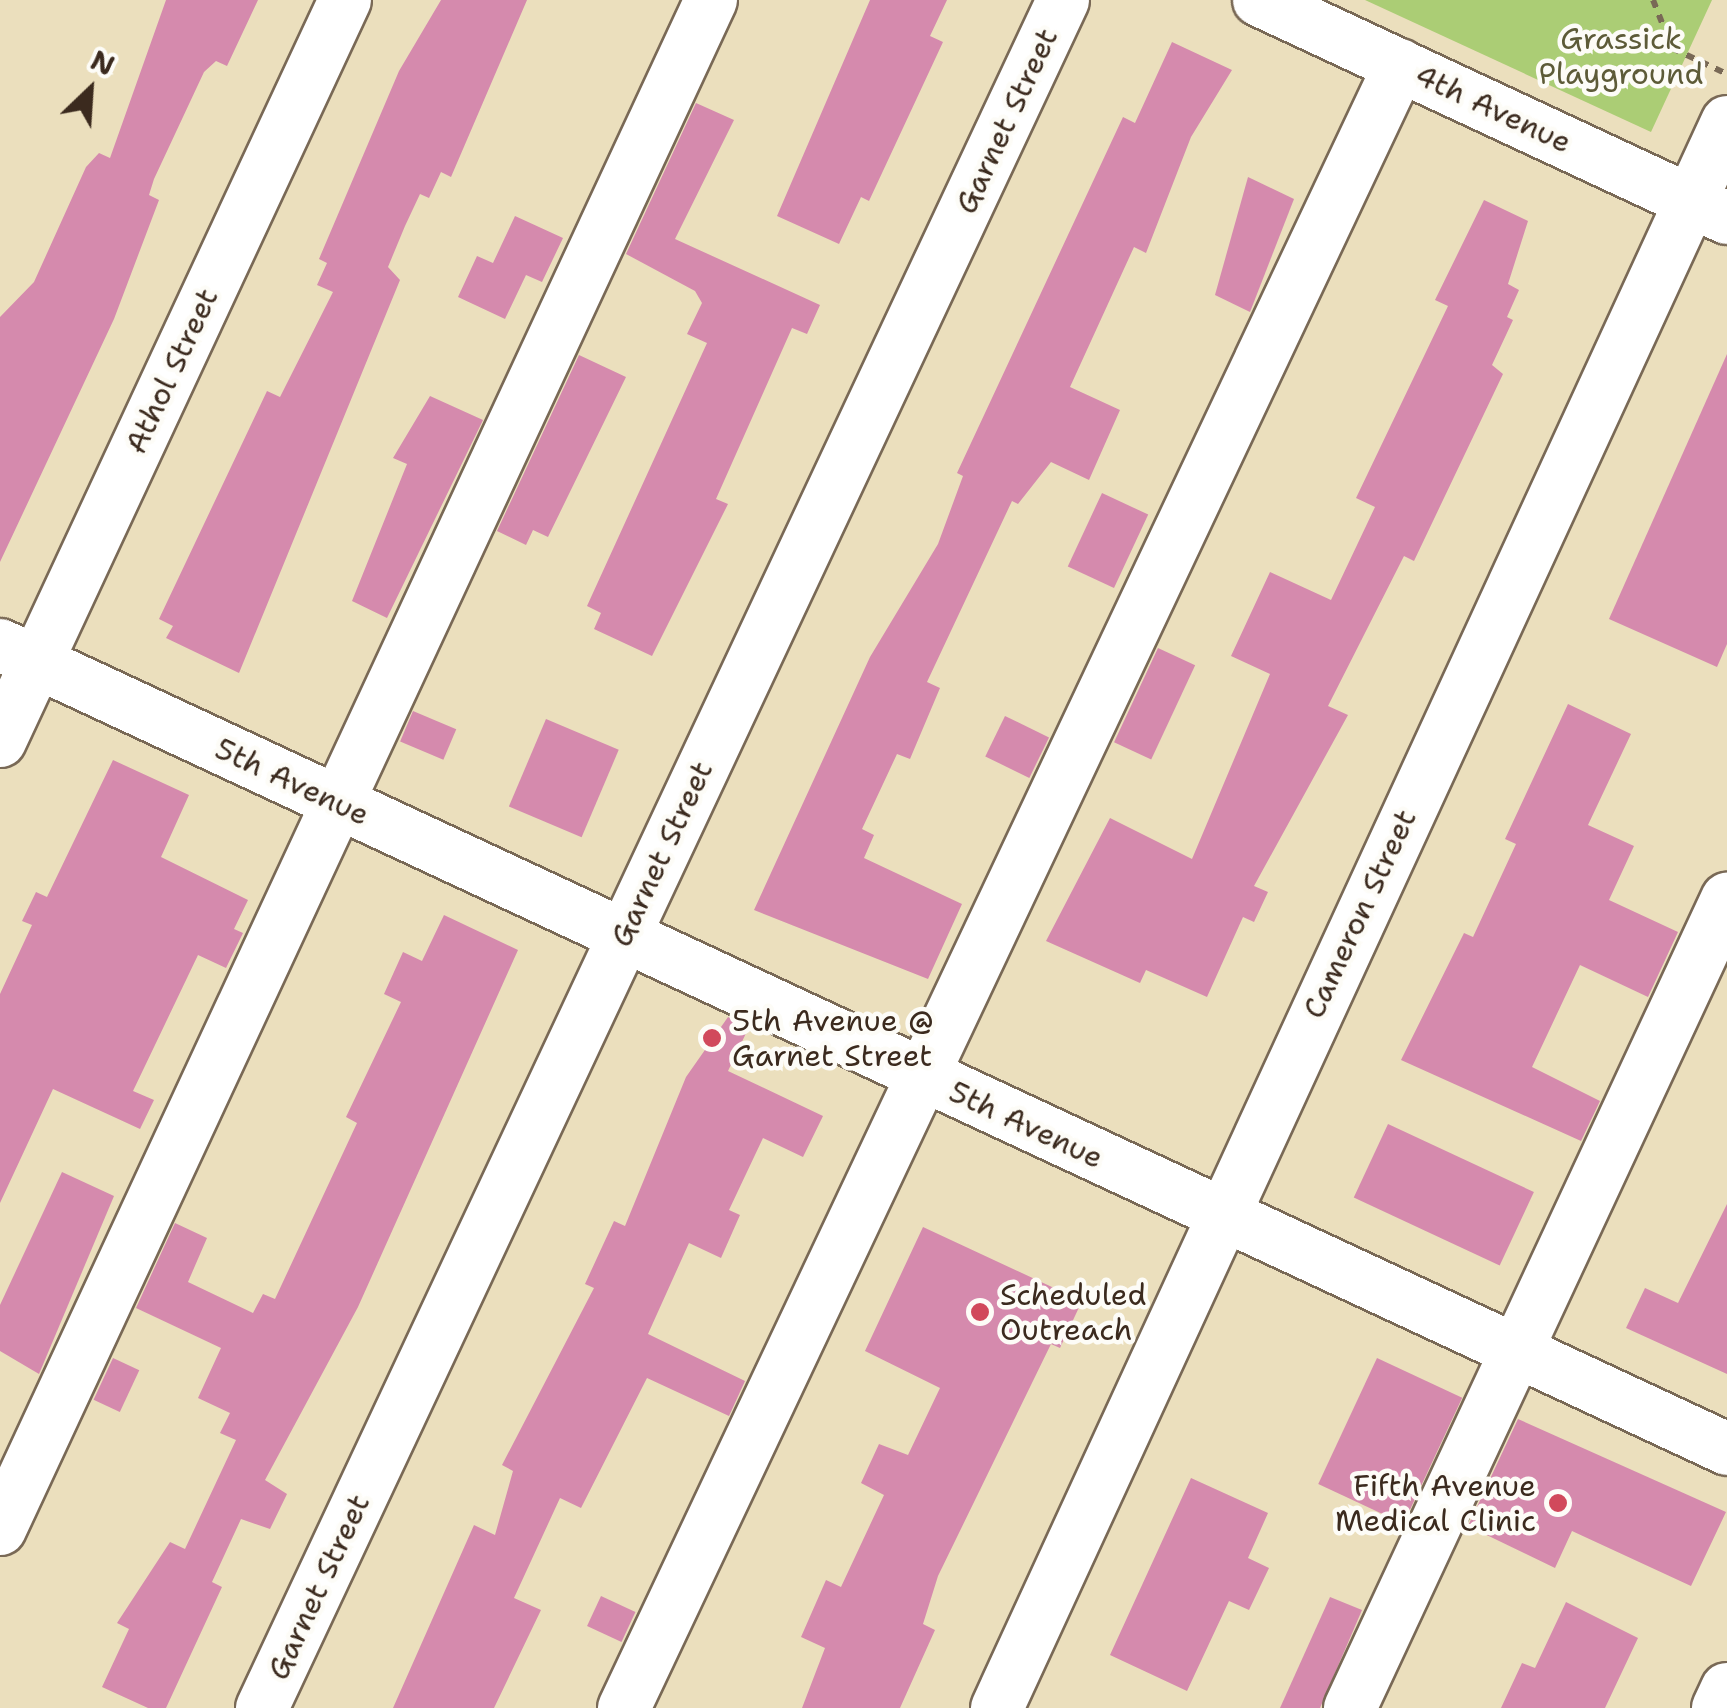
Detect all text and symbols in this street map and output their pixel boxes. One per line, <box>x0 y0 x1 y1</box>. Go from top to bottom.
park label: Grassick Playground <box>1539 21 1703 92</box>
street label: Garnet Street <box>948 23 1066 219</box>
north arrow <box>40 40 140 140</box>
text: N <box>85 41 121 85</box>
street label: 4th Avenue <box>1409 57 1577 161</box>
street label: Athol Street <box>118 283 226 459</box>
street label: 5th Avenue <box>209 731 375 833</box>
street label: Garnet Street <box>603 756 721 952</box>
street label: Cameron Street <box>1296 804 1424 1024</box>
place label: 5th Avenue @ Garnet Street <box>732 1003 934 1074</box>
marker: 5th Avenue @ Garnet Street <box>701 1027 723 1049</box>
street label: 5th Avenue <box>943 1074 1109 1176</box>
place label: Scheduled Outreach <box>1000 1277 1147 1348</box>
marker: Scheduled Outreach <box>969 1301 991 1323</box>
place label: Fifth Avenue Medical Clinic <box>1335 1468 1536 1538</box>
street label: Garnet Street <box>260 1489 378 1685</box>
marker: Fifth Avenue Medical Clinic <box>1545 1490 1571 1516</box>

